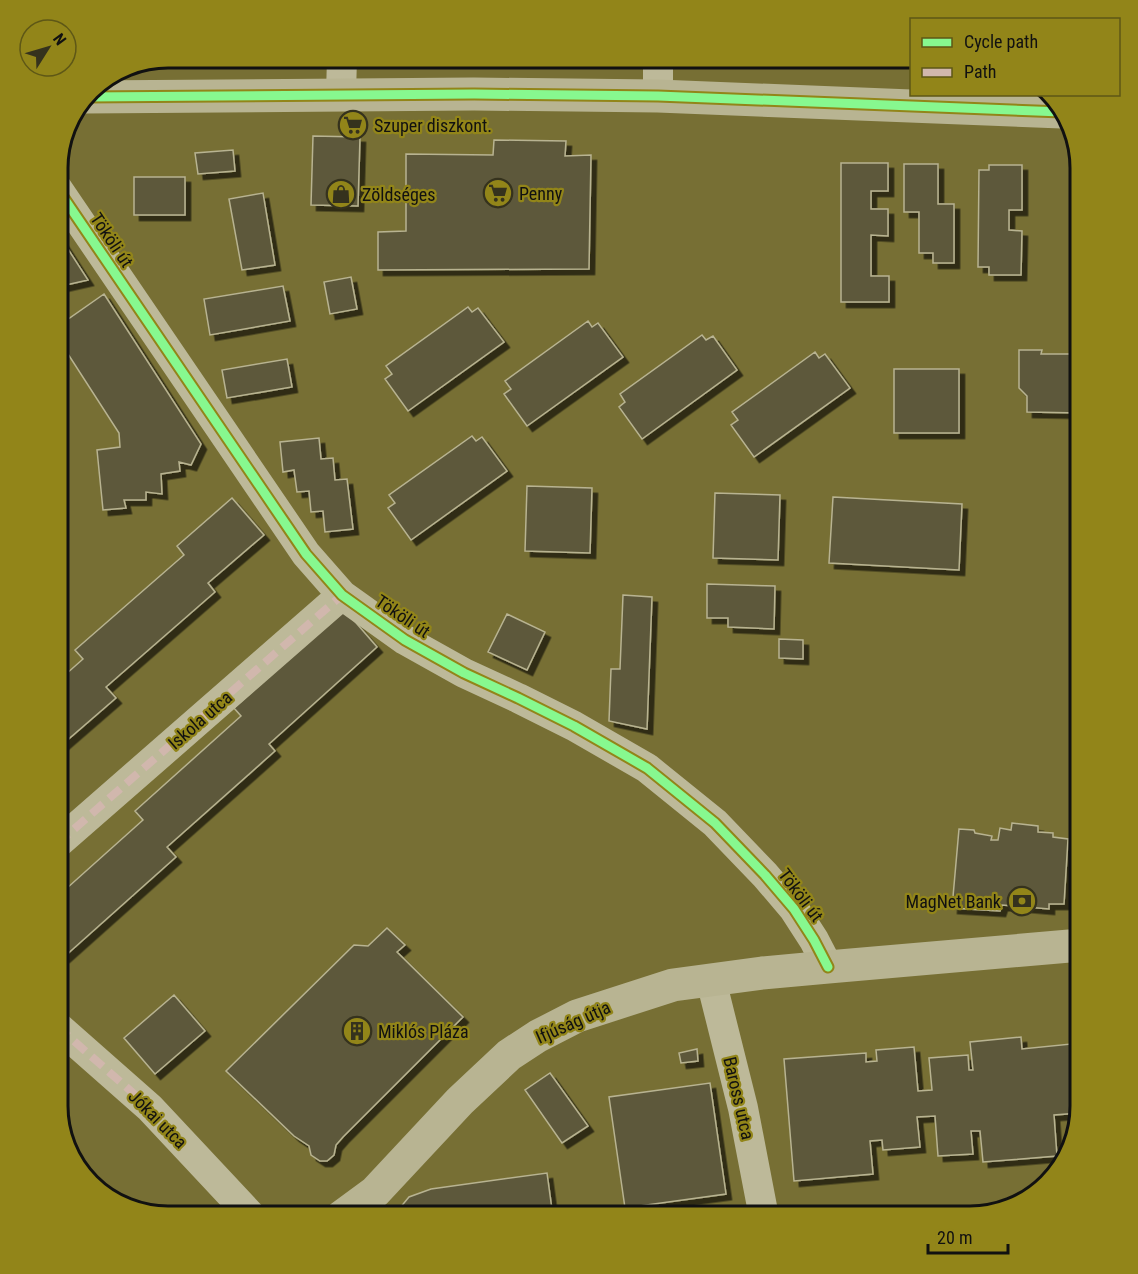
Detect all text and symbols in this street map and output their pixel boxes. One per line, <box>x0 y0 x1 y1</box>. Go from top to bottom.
north arrow <box>18 18 78 78</box>
legend <box>910 18 1120 96</box>
text: N <box>49 30 70 49</box>
text: Cycle path <box>964 31 1038 52</box>
text: Path <box>964 61 997 82</box>
supermarket icon: Szuper diszkont. <box>337 109 369 141</box>
place label: Szuper diszkont. <box>374 115 492 136</box>
supermarket icon: Penny <box>482 177 514 209</box>
shop icon: Zöldséges <box>325 178 357 210</box>
place label: Penny <box>519 183 563 204</box>
place label: Zöldséges <box>362 184 436 205</box>
street label: Tököli út <box>86 209 138 271</box>
street label: Tököli út <box>372 590 434 642</box>
street label: Iskola utca <box>164 687 236 753</box>
street label: Tököli út <box>774 864 828 926</box>
bank icon: MagNet Bank <box>1006 885 1038 917</box>
place label: MagNet Bank <box>906 891 1001 912</box>
street label: Ifjúság útja <box>532 996 614 1048</box>
building icon: Miklós Pláza <box>341 1015 373 1047</box>
place label: Miklós Pláza <box>378 1021 469 1042</box>
street label: Baross utca <box>719 1055 759 1141</box>
street label: Jókai utca <box>125 1086 191 1152</box>
scale bar <box>928 1217 1008 1255</box>
text: 20 m <box>937 1227 972 1248</box>

